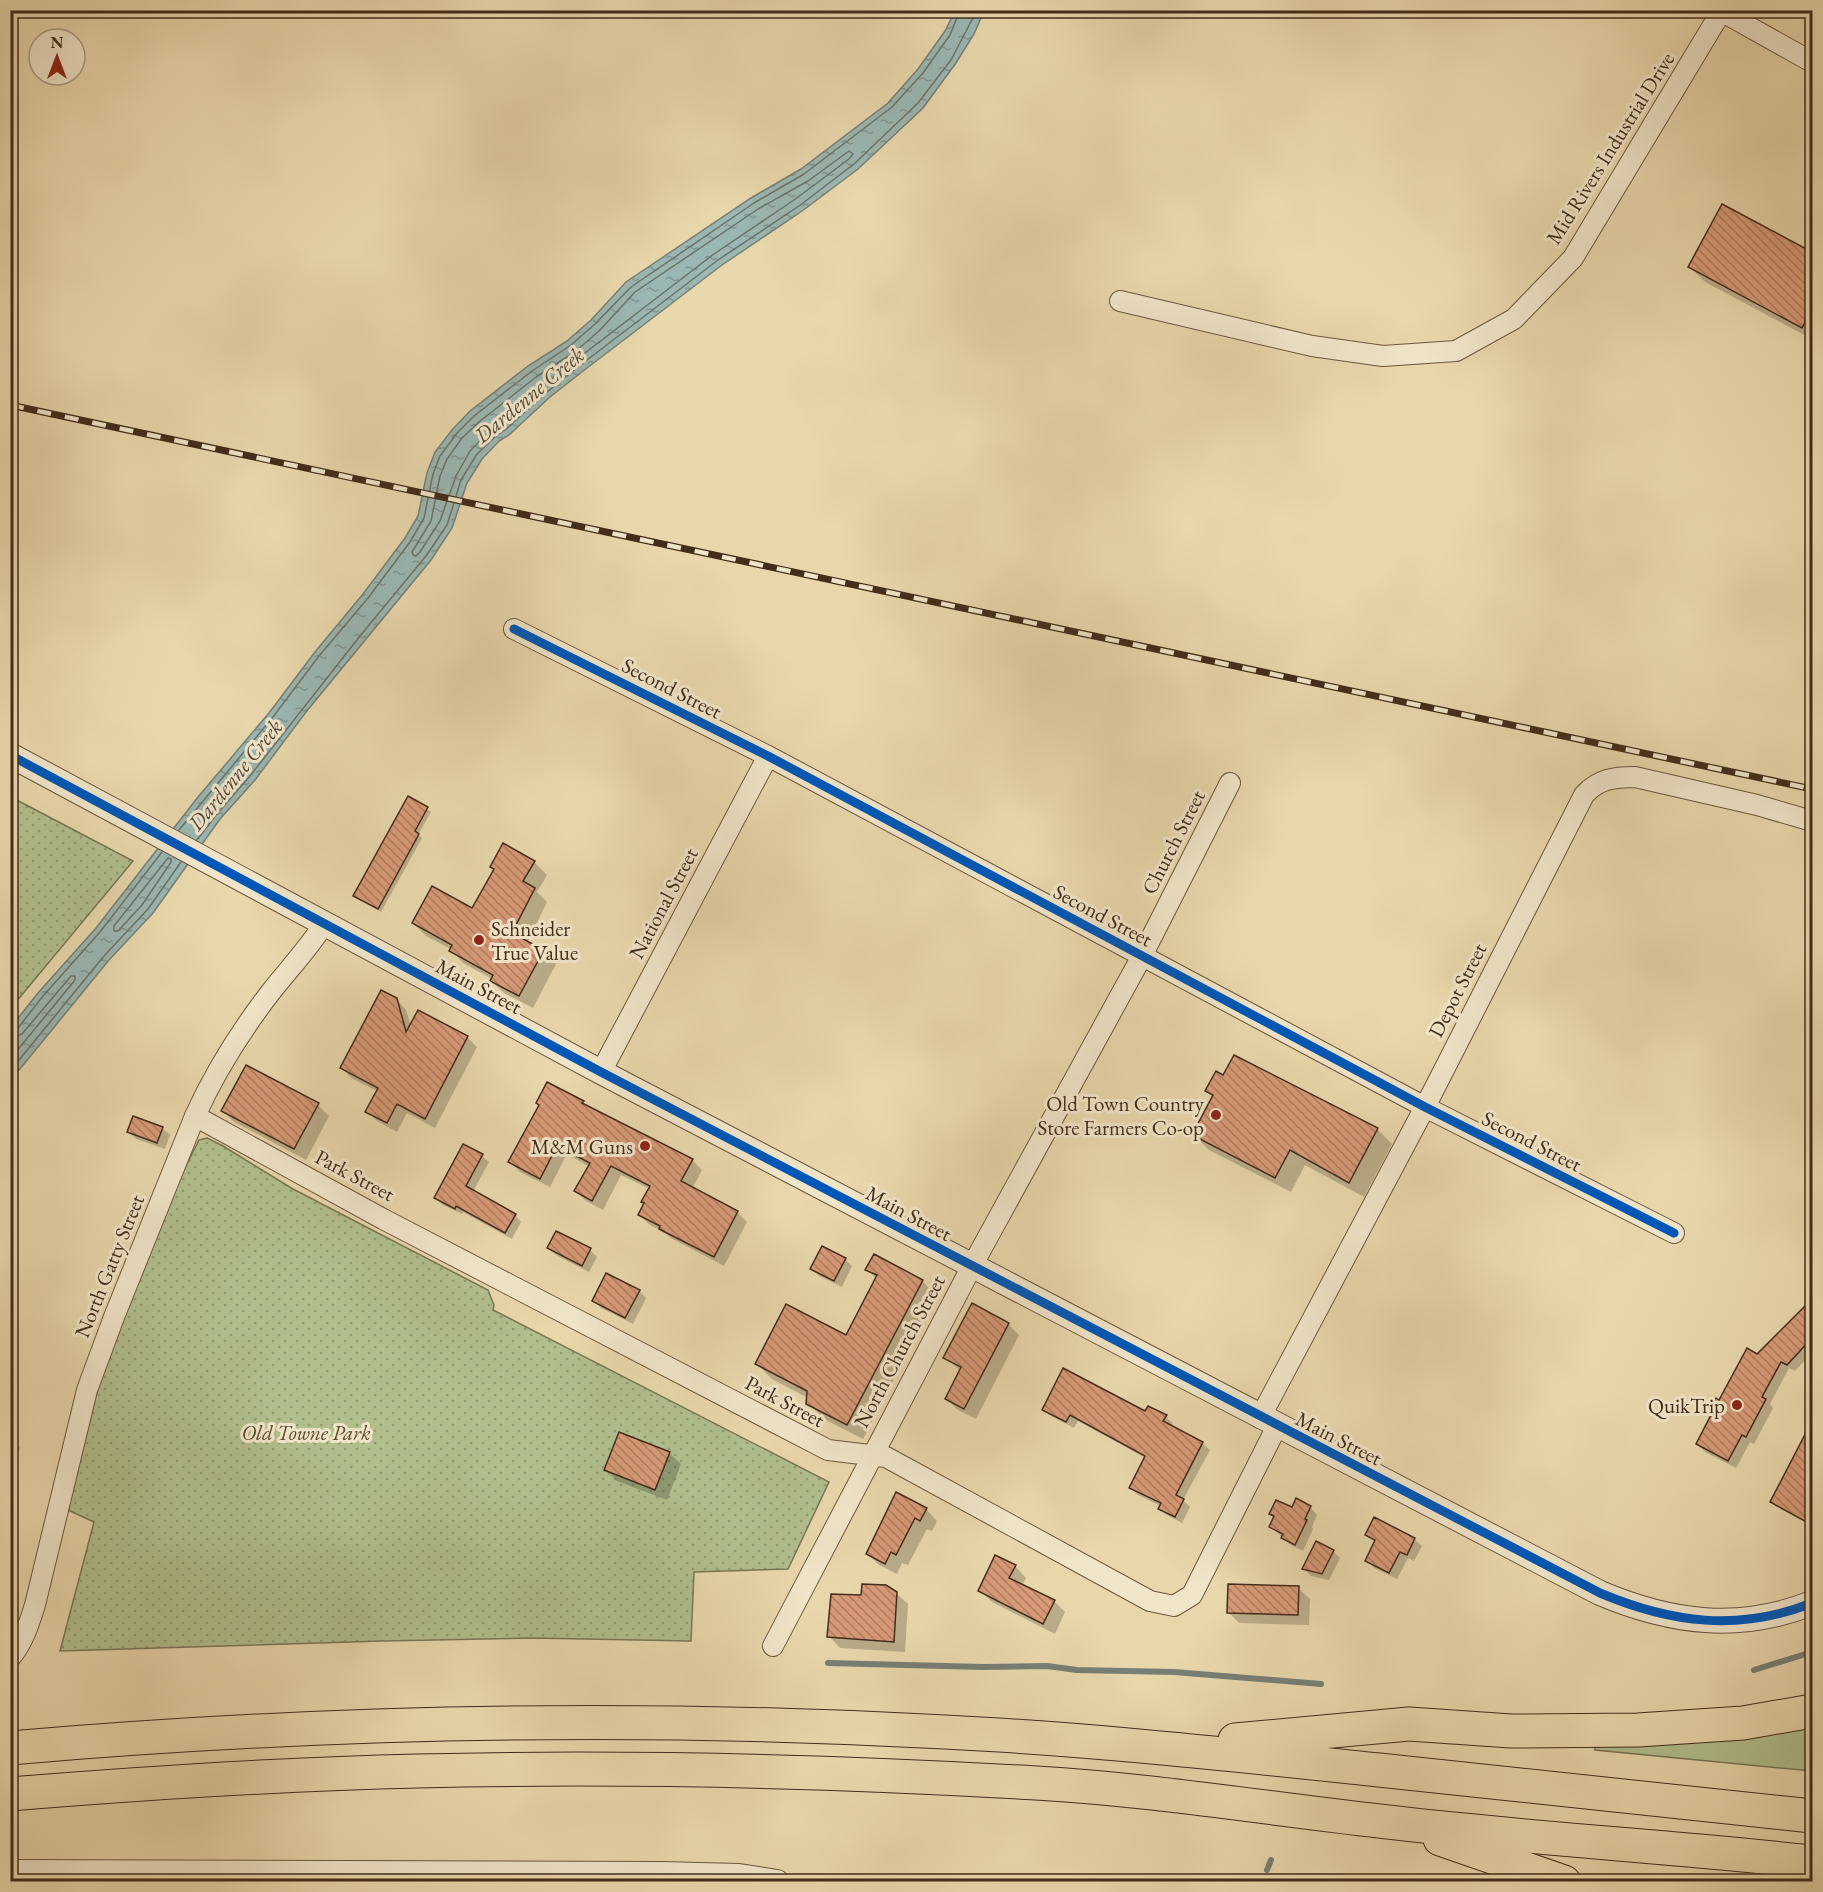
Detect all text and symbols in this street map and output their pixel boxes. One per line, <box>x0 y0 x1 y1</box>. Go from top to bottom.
north arrow <box>27 27 87 87</box>
text: N <box>51 32 64 53</box>
street label: Mid Rivers Industrial Drive <box>1540 47 1680 249</box>
water label: Dardenne Creek <box>467 340 590 450</box>
street label: Second Street <box>618 651 727 725</box>
water label: Dardenne Creek <box>180 713 289 838</box>
street label: Church Street <box>1135 785 1211 899</box>
street label: National Street <box>622 842 704 963</box>
street label: Second Street <box>1049 878 1158 953</box>
place label: Schneider True Value <box>491 915 578 966</box>
marker: Schneider True Value <box>472 933 486 947</box>
street label: Depot Street <box>1422 938 1492 1042</box>
street label: Main Street <box>431 952 527 1020</box>
place label: Old Town Country Store Farmers Co-op <box>1037 1090 1205 1141</box>
street label: Second Street <box>1478 1104 1587 1178</box>
marker: Old Town Country Store Farmers Co-op <box>1209 1108 1223 1122</box>
place label: M&M Guns <box>531 1133 633 1160</box>
marker: M&M Guns <box>638 1139 652 1153</box>
street label: Park Street <box>311 1143 400 1207</box>
street label: Main Street <box>861 1179 957 1247</box>
street label: North Gatty Street <box>68 1190 150 1342</box>
street label: North Church Street <box>847 1270 951 1432</box>
street label: Park Street <box>741 1369 830 1433</box>
place label: QuikTrip <box>1648 1392 1725 1420</box>
marker: QuikTrip <box>1730 1398 1744 1412</box>
street label: Main Street <box>1291 1405 1387 1471</box>
park label: Old Towne Park <box>241 1419 371 1446</box>

